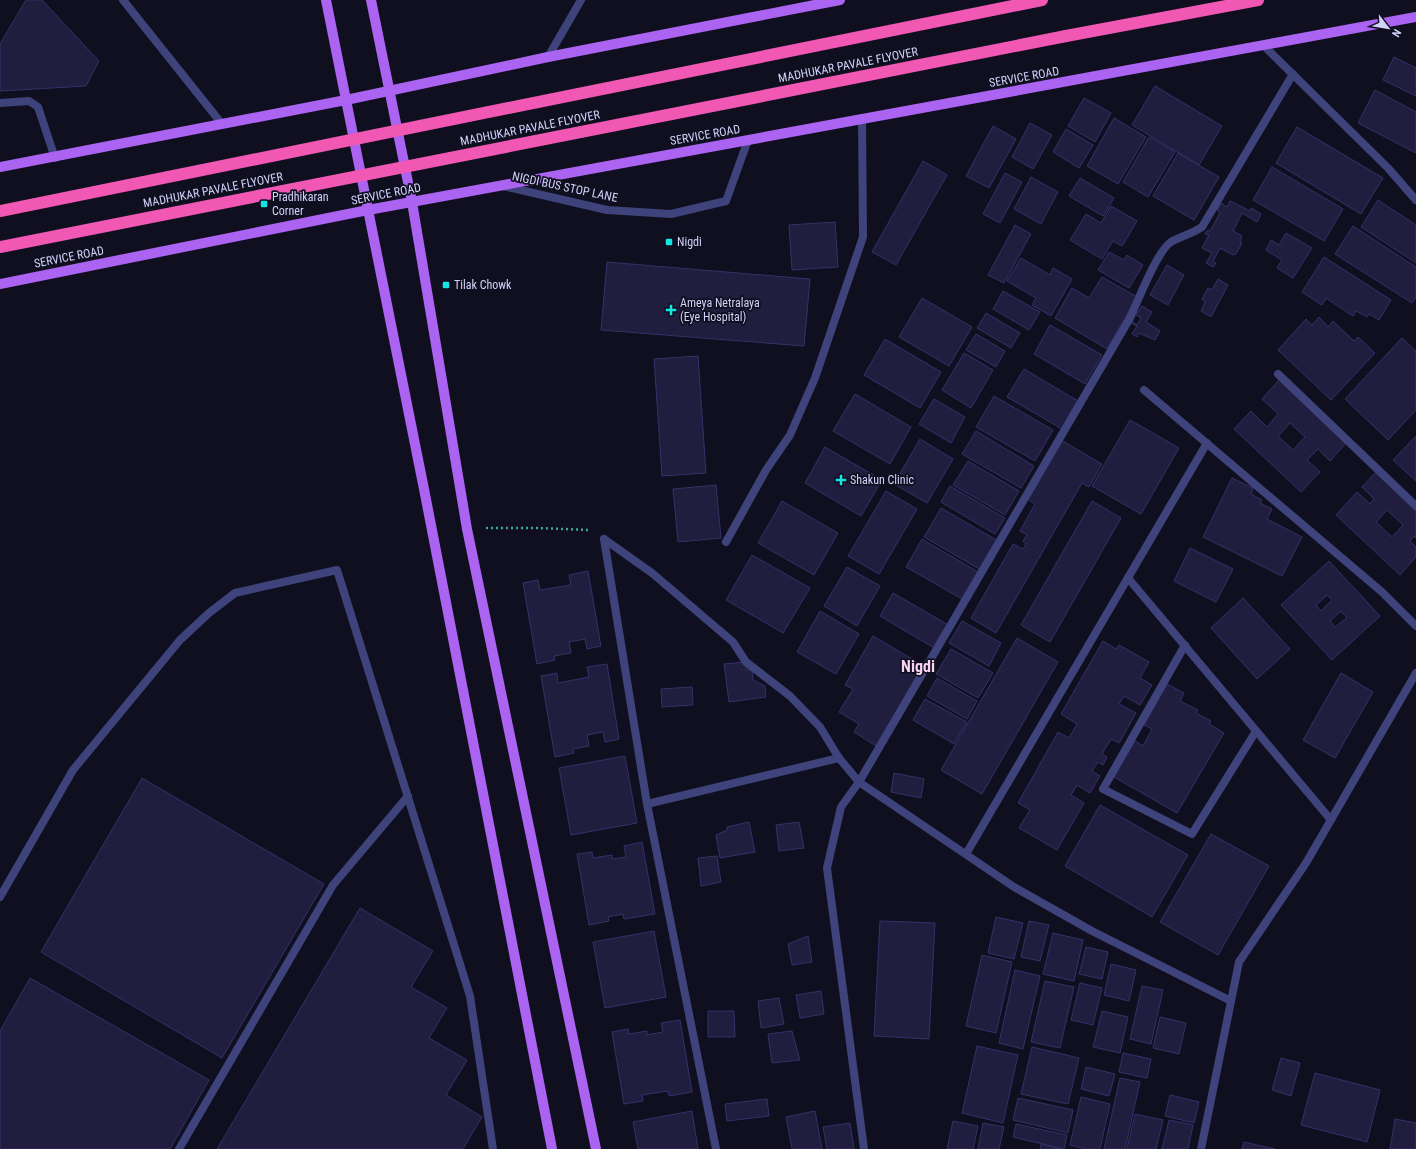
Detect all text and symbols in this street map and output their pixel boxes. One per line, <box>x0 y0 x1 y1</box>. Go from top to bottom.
north arrow <box>1368 8 1408 48</box>
text: N <box>1389 27 1403 39</box>
street label: MADHUKAR PAVALE FLYOVER <box>777 44 920 85</box>
street label: SERVICE ROAD <box>988 64 1060 90</box>
street label: MADHUKAR PAVALE FLYOVER <box>459 107 602 148</box>
street label: SERVICE ROAD <box>669 122 741 148</box>
street label: MADHUKAR PAVALE FLYOVER <box>142 169 285 210</box>
street label: NIGDI BUS STOP LANE <box>511 169 619 205</box>
street label: SERVICE ROAD <box>350 180 422 208</box>
place label: Pradhikaran Corner <box>272 190 329 218</box>
marker: Pradhikaran Corner <box>259 199 269 209</box>
place label: Nigdi <box>677 235 702 249</box>
marker: Nigdi <box>664 237 674 247</box>
street label: SERVICE ROAD <box>33 243 105 271</box>
place label: Tilak Chowk <box>454 278 512 292</box>
marker: Tilak Chowk <box>441 280 451 290</box>
place label: Ameya Netralaya (Eye Hospital) <box>680 296 760 324</box>
marker: Ameya Netralaya (Eye Hospital) <box>665 304 677 316</box>
place label: Shakun Clinic <box>850 473 914 487</box>
marker: Shakun Clinic <box>835 474 847 486</box>
district label: Nigdi <box>901 657 935 676</box>

